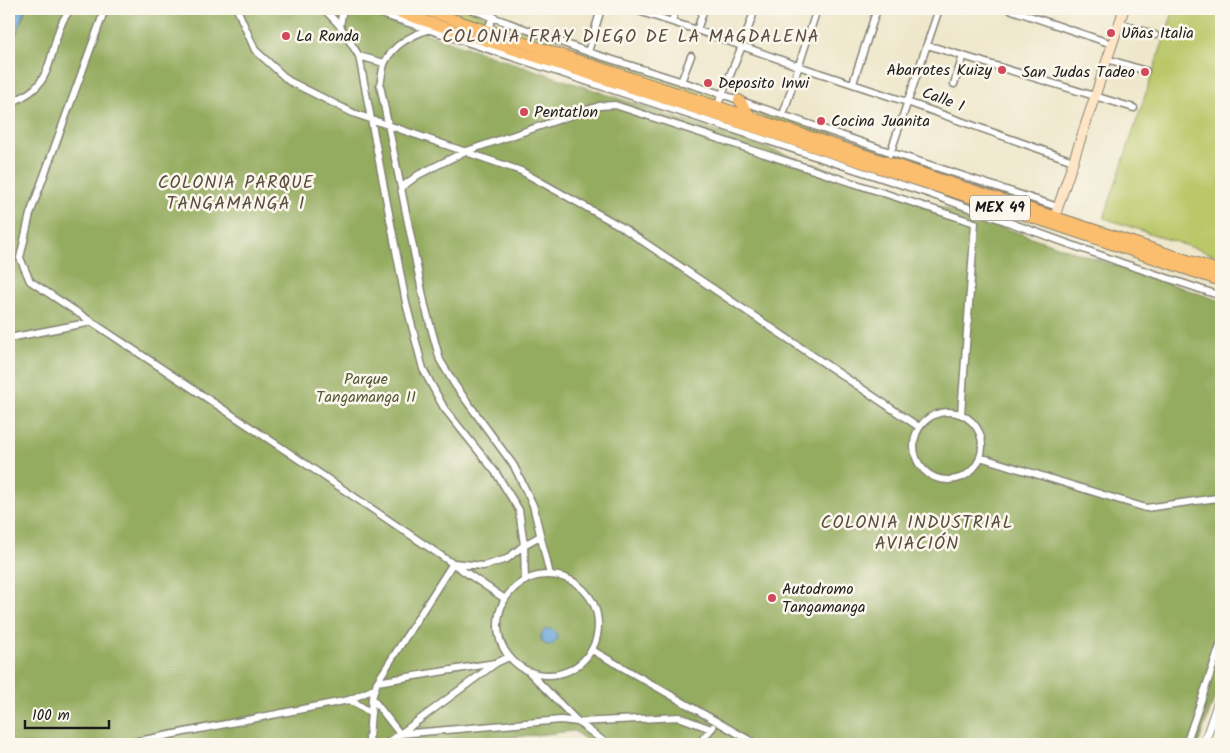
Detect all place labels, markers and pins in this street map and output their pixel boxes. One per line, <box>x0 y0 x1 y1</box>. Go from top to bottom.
place label: Uñas Italia <box>1121 21 1194 46</box>
place label: La Ronda <box>296 24 359 49</box>
marker: Uñas Italia <box>1105 27 1117 39</box>
marker: La Ronda <box>280 30 292 42</box>
place label: Abarrotes Kuizy <box>886 58 992 83</box>
place label: San Judas Tadeo <box>1022 60 1135 85</box>
marker: Abarrotes Kuizy <box>996 64 1008 76</box>
marker: San Judas Tadeo <box>1139 66 1151 78</box>
place label: Deposito Inwi <box>718 71 810 96</box>
marker: Deposito Inwi <box>702 77 714 89</box>
place label: Pentatlon <box>534 100 598 125</box>
marker: Pentatlon <box>518 106 530 118</box>
place label: Cocina Juanita <box>831 109 930 134</box>
marker: Cocina Juanita <box>815 115 827 127</box>
place label: Autodromo Tangamanga <box>782 577 866 620</box>
marker: Autodromo Tangamanga <box>766 592 778 604</box>

